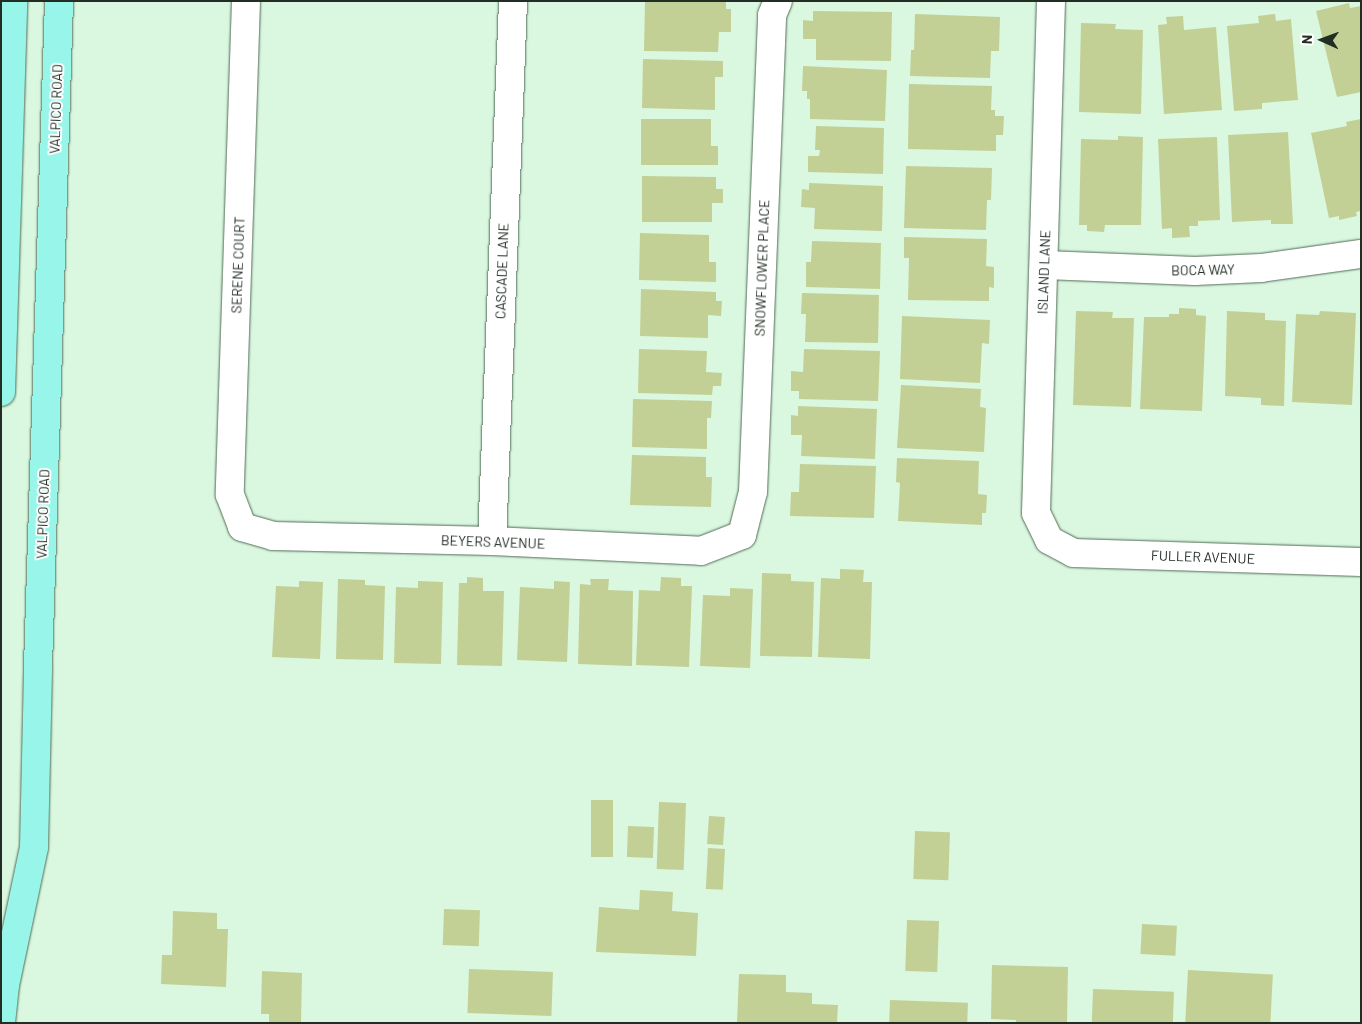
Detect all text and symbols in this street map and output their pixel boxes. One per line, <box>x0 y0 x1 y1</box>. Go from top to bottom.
north arrow <box>1297 15 1347 65</box>
text: N <box>1298 35 1315 44</box>
street label: VALPICO ROAD <box>46 64 66 154</box>
street label: SNOWFLOWER PLACE <box>751 199 773 337</box>
street label: SERENE COURT <box>228 216 248 314</box>
street label: CASCADE LANE <box>492 223 512 319</box>
street label: ISLAND LANE <box>1034 230 1054 314</box>
street label: BOCA WAY <box>1171 261 1235 279</box>
street label: VALPICO ROAD <box>33 469 53 559</box>
street label: BEYERS AVENUE <box>441 532 545 552</box>
street label: FULLER AVENUE <box>1151 547 1255 567</box>

